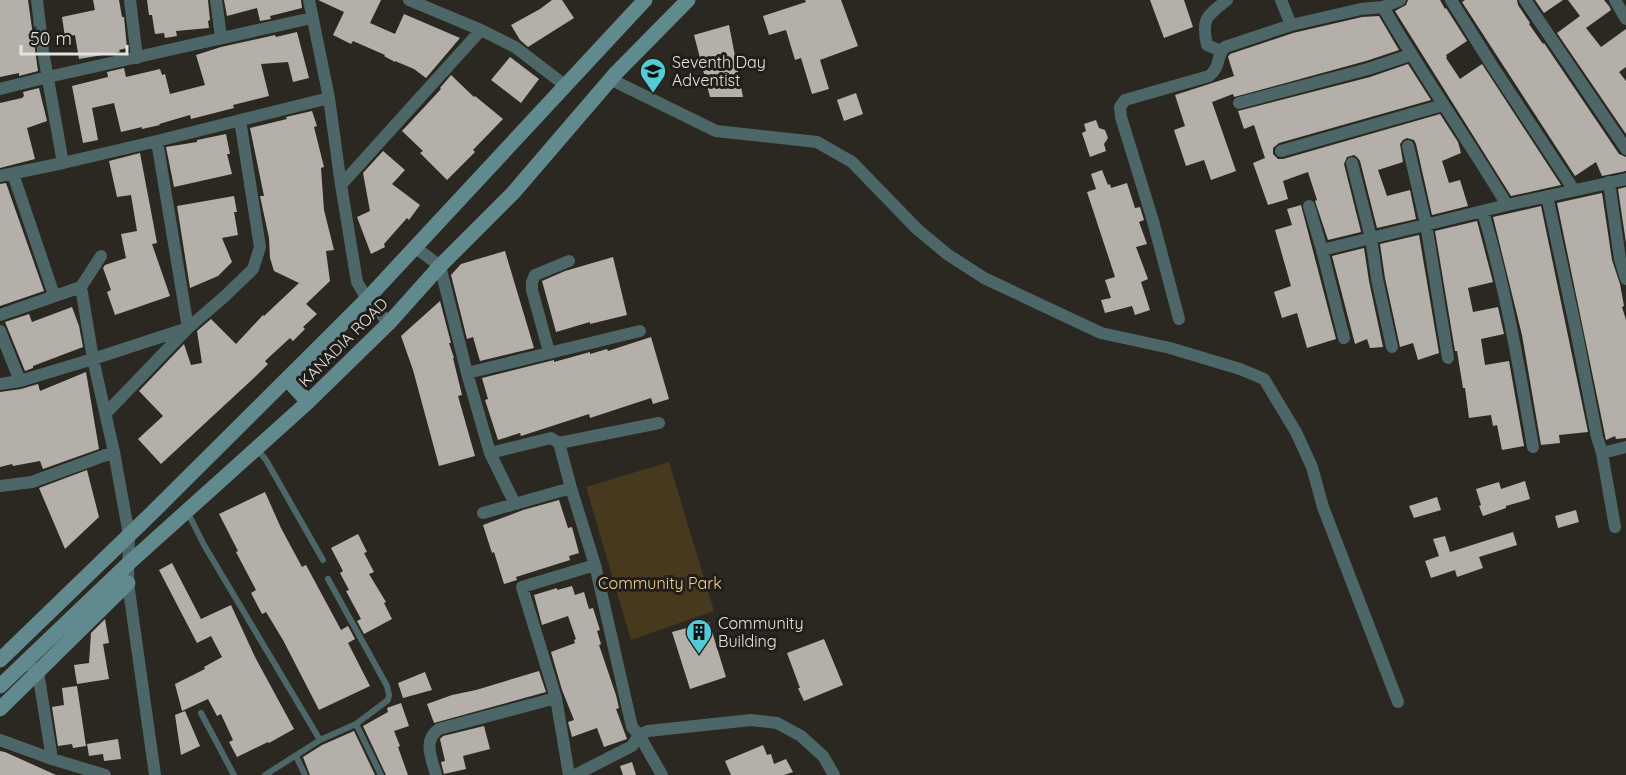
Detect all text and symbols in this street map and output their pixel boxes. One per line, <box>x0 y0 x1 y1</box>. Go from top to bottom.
scale bar <box>21 18 128 56</box>
text: 50 m <box>30 27 72 50</box>
place label: Seventh Day Adventist <box>672 52 766 90</box>
school or university icon: Seventh Day Adventist <box>638 56 668 94</box>
street label: KANADIA ROAD <box>294 293 392 391</box>
park label: Community Park <box>598 573 722 593</box>
place label: Community Building <box>718 613 804 651</box>
building icon: Community Building <box>684 617 714 655</box>

